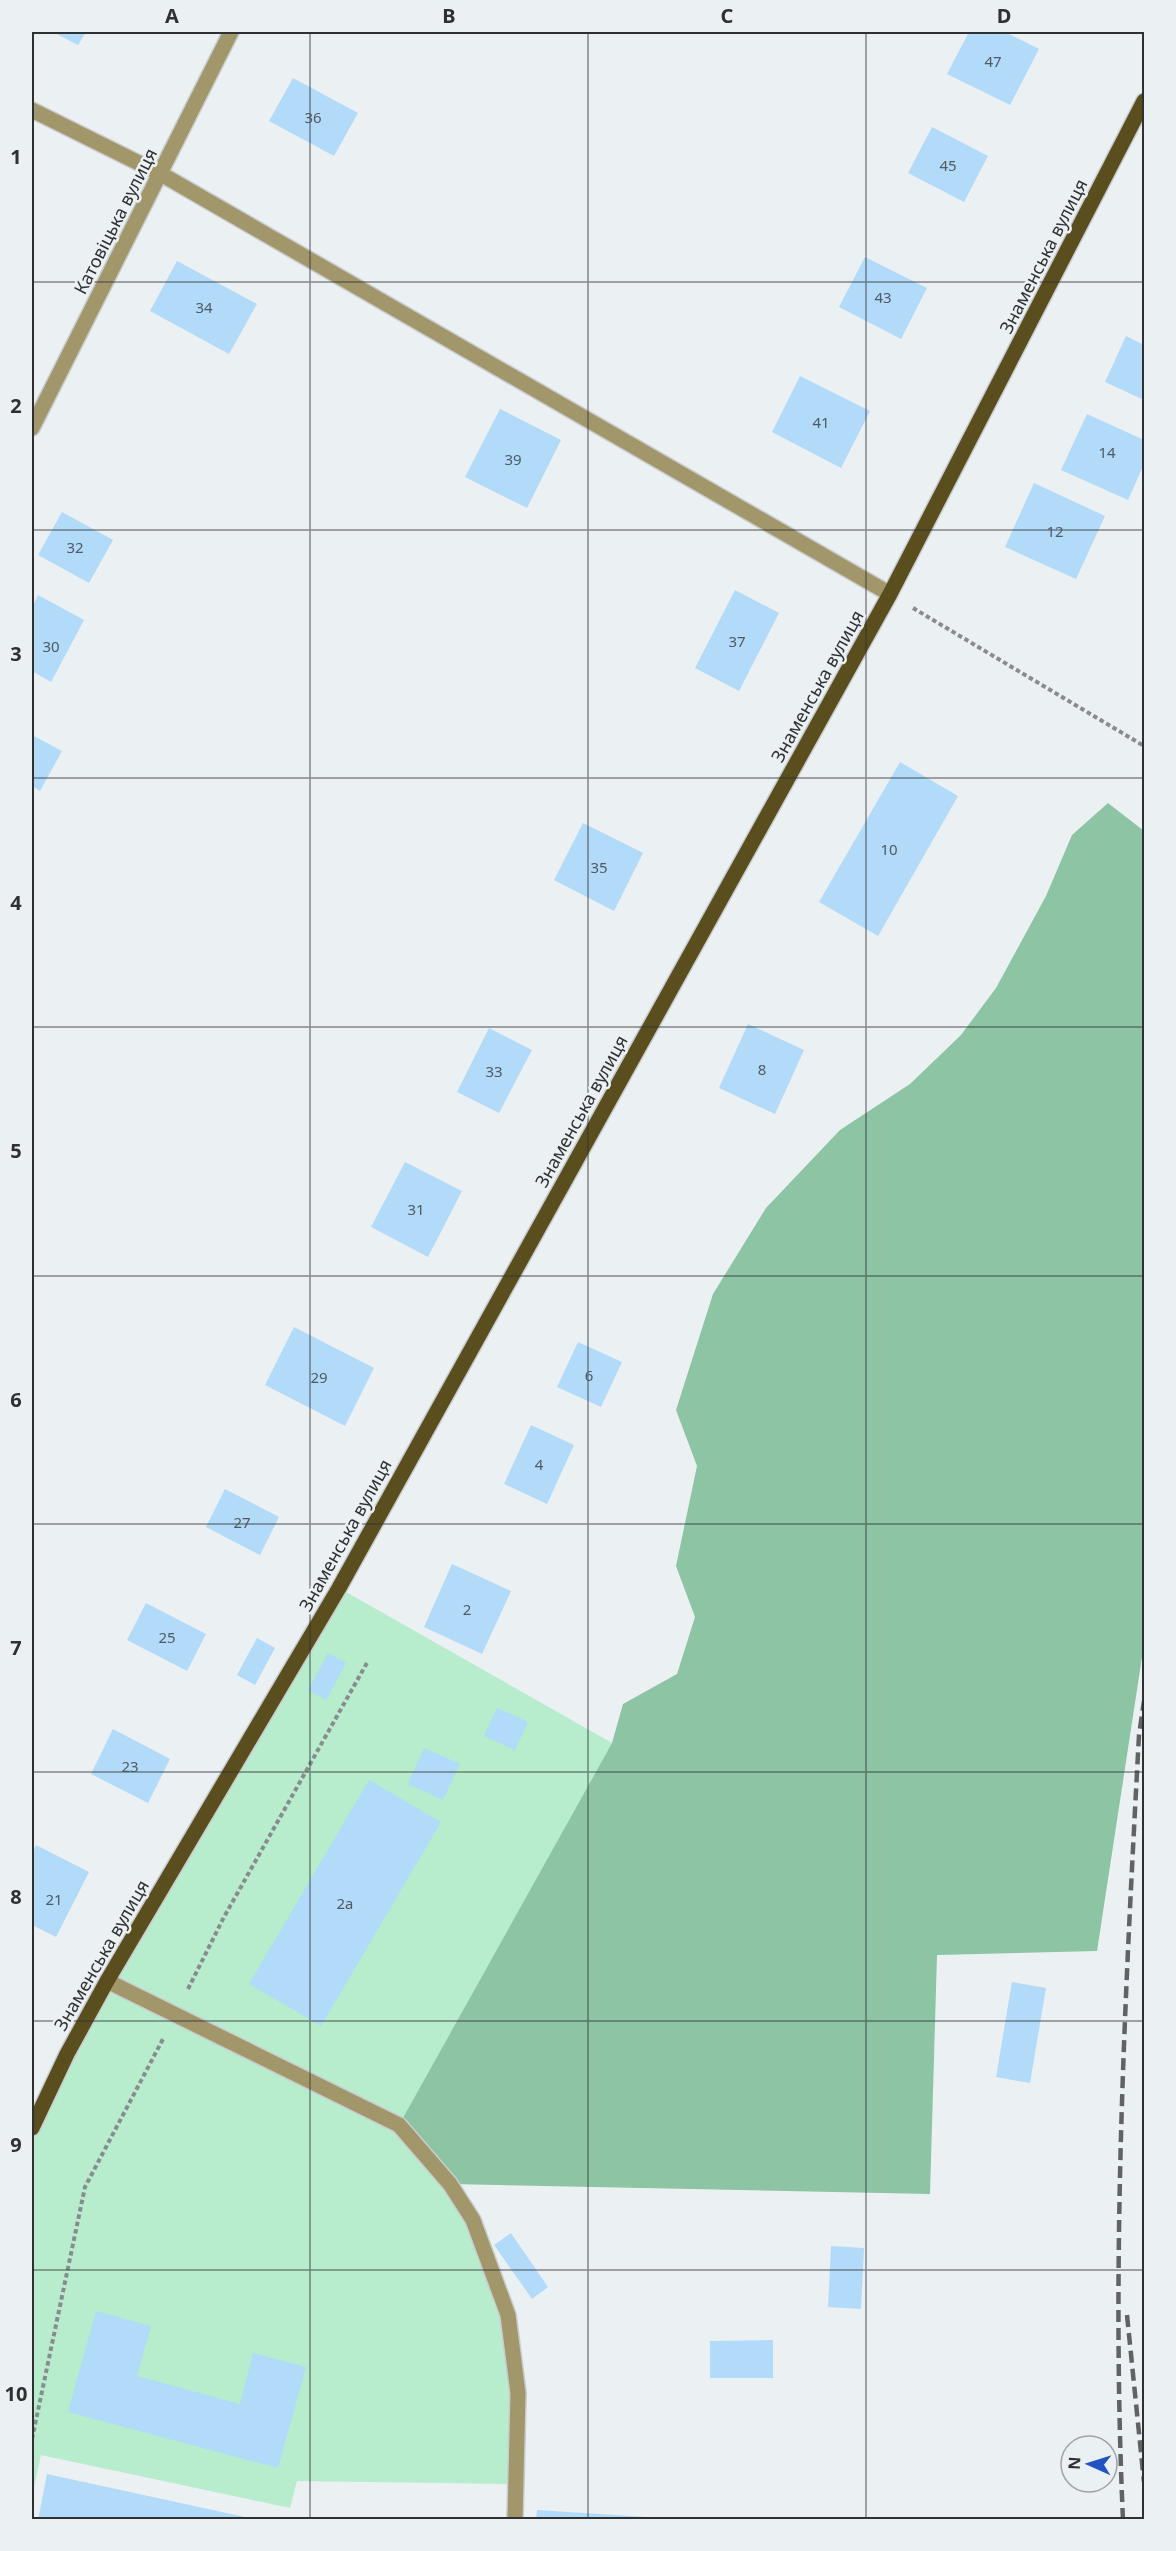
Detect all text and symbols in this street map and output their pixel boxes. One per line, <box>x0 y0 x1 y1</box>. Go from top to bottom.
text: A <box>165 2 179 29</box>
text: B <box>442 2 456 29</box>
text: C <box>721 2 734 29</box>
text: D <box>997 2 1011 29</box>
house number: 47 <box>984 51 1002 71</box>
house number: 36 <box>304 107 322 127</box>
text: 1 <box>10 143 22 170</box>
street label: Катовіцька вулиця <box>68 144 162 298</box>
house number: 45 <box>939 155 957 175</box>
street label: Знаменська вулиця <box>994 175 1092 337</box>
house number: 43 <box>874 287 892 307</box>
house number: 34 <box>195 297 213 317</box>
text: 2 <box>10 392 22 419</box>
house number: 41 <box>812 412 830 432</box>
house number: 14 <box>1098 442 1116 462</box>
house number: 39 <box>504 449 522 469</box>
house number: 12 <box>1046 521 1064 541</box>
house number: 32 <box>66 537 84 557</box>
street label: Знаменська вулиця <box>765 606 869 766</box>
house number: 37 <box>728 631 746 651</box>
house number: 30 <box>42 636 60 656</box>
text: 3 <box>10 640 22 667</box>
house number: 10 <box>880 839 898 859</box>
house number: 35 <box>590 857 608 877</box>
text: 4 <box>10 889 22 916</box>
street label: Знаменська вулиця <box>529 1031 633 1191</box>
house number: 8 <box>758 1059 766 1079</box>
house number: 33 <box>485 1061 503 1081</box>
text: 5 <box>10 1137 22 1164</box>
house number: 31 <box>407 1199 425 1219</box>
house number: 6 <box>585 1365 593 1385</box>
house number: 29 <box>310 1367 328 1387</box>
text: 6 <box>10 1386 22 1413</box>
house number: 4 <box>535 1454 544 1474</box>
street label: Знаменська вулиця <box>293 1455 397 1615</box>
house number: 27 <box>233 1512 251 1532</box>
house number: 2 <box>463 1599 471 1619</box>
house number: 25 <box>158 1627 176 1647</box>
text: 7 <box>10 1634 22 1661</box>
house number: 23 <box>121 1756 139 1776</box>
street label: Знаменська вулиця <box>48 1875 154 2035</box>
text: 8 <box>10 1883 22 1910</box>
house number: 21 <box>45 1889 63 1909</box>
house number: 2а <box>337 1893 353 1913</box>
text: 9 <box>10 2131 22 2158</box>
text: 10 <box>5 2380 27 2407</box>
north arrow <box>1059 2434 1119 2494</box>
text: N <box>1063 2456 1085 2470</box>

